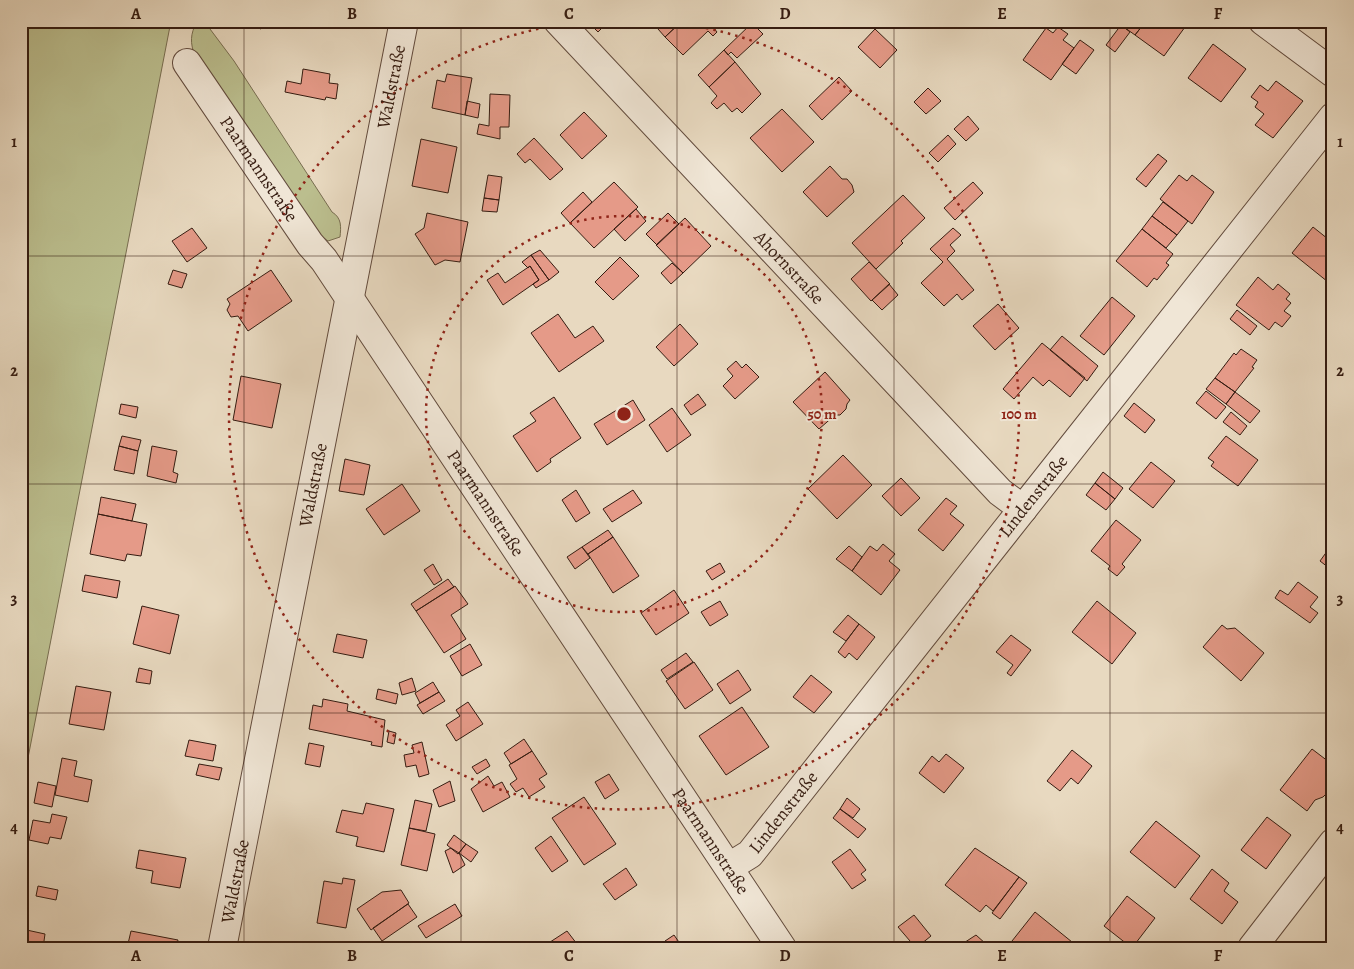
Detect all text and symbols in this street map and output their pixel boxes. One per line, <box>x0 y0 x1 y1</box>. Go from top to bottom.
text: A <box>130 3 142 25</box>
text: B <box>347 3 357 25</box>
text: C <box>564 3 574 25</box>
text: D <box>779 3 791 25</box>
text: E <box>997 3 1007 25</box>
text: F <box>1214 3 1223 25</box>
street label: Waldstraße <box>371 43 411 131</box>
street label: Paarmannstraße <box>214 111 304 227</box>
text: 1 <box>11 131 17 153</box>
text: 1 <box>1337 131 1343 153</box>
street label: Ahornstraße <box>748 225 830 309</box>
text: 2 <box>10 360 18 382</box>
text: 2 <box>1336 360 1344 382</box>
text: 50 m <box>807 404 837 424</box>
text: 100 m <box>1001 404 1037 424</box>
centre of rings <box>615 405 633 423</box>
street label: Waldstraße <box>293 441 333 530</box>
street label: Paarmannstraße <box>442 445 530 561</box>
street label: Lindenstraße <box>993 450 1073 542</box>
text: 3 <box>11 588 18 610</box>
text: 3 <box>1337 588 1344 610</box>
street label: Lindenstraße <box>743 766 823 858</box>
street label: Paarmannstraße <box>667 783 755 899</box>
text: 4 <box>10 817 18 839</box>
text: 4 <box>1336 817 1344 839</box>
street label: Waldstraße <box>215 837 255 926</box>
text: A <box>130 945 142 967</box>
text: B <box>347 945 357 967</box>
text: C <box>564 945 574 967</box>
text: D <box>779 945 791 967</box>
text: E <box>997 945 1007 967</box>
text: F <box>1214 945 1223 967</box>

